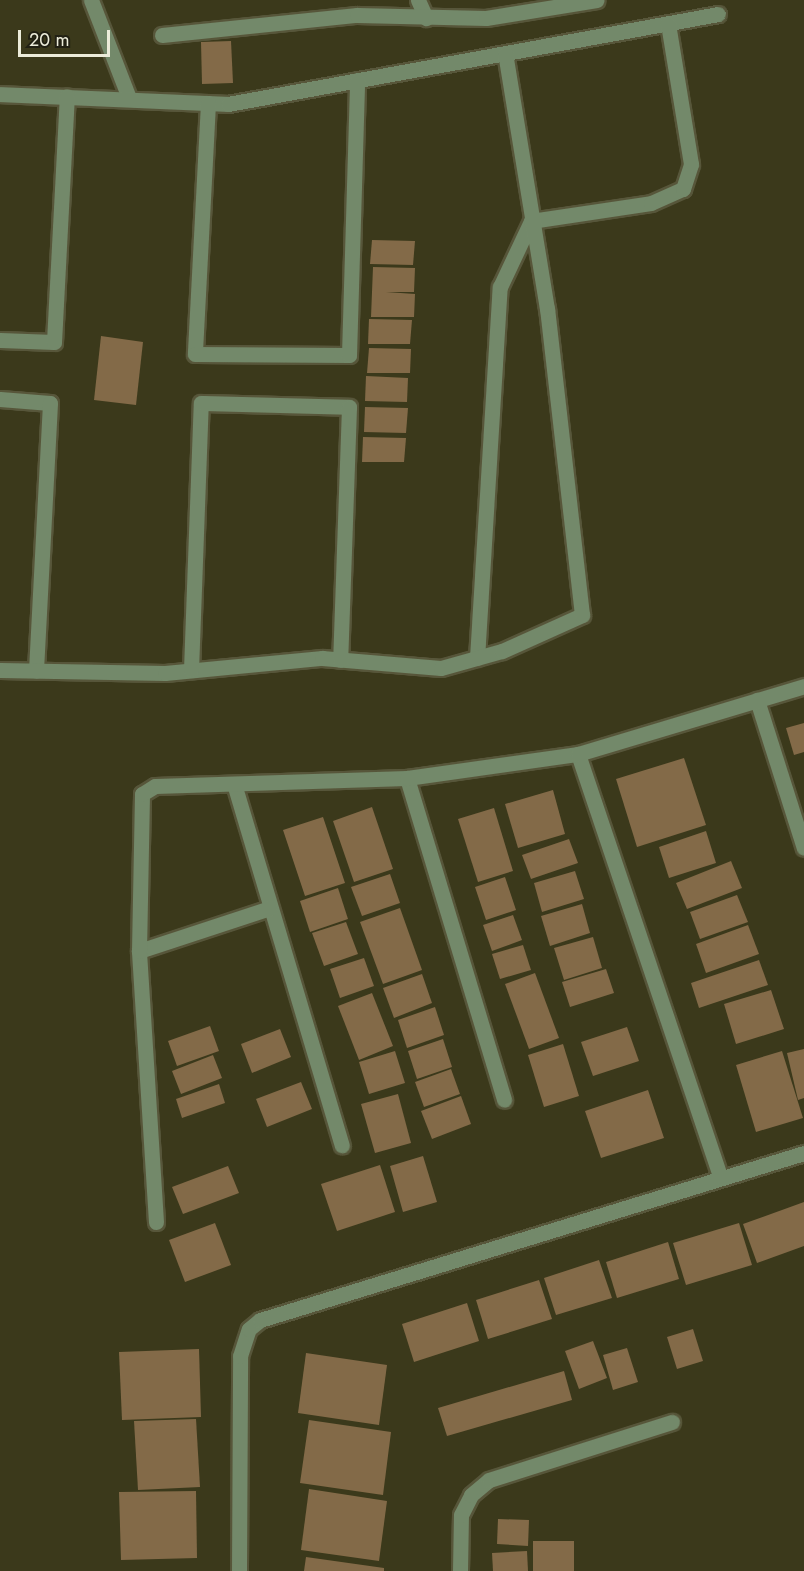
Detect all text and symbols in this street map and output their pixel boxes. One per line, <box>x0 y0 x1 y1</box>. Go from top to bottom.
scale bar <box>21 18 112 56</box>
text: 20 m <box>29 27 69 53</box>

